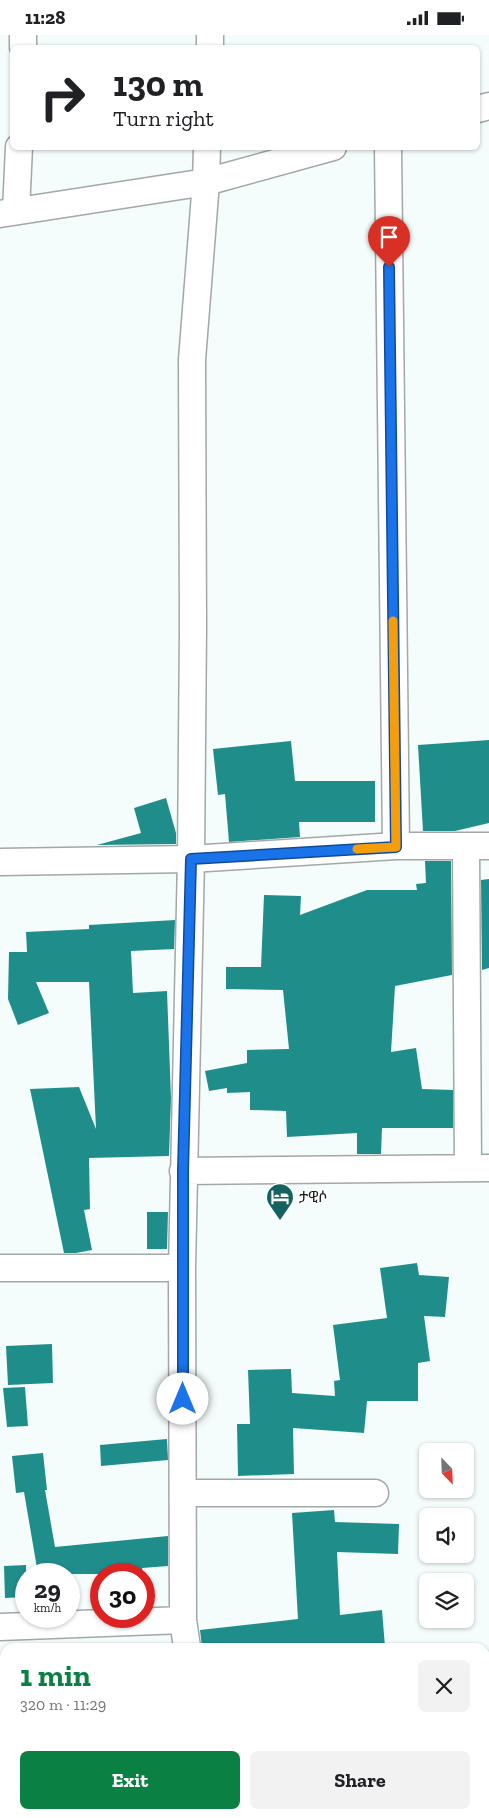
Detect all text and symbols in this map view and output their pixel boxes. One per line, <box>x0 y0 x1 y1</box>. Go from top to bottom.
text: 11:28 <box>25 6 66 29</box>
text: 130 m <box>113 63 203 105</box>
icon: right <box>30 65 95 130</box>
text: Turn right <box>113 105 214 132</box>
pin <box>368 216 410 267</box>
icon: arrive <box>375 223 403 251</box>
hotel icon: ታዊሶ <box>265 1182 295 1221</box>
place label: ታዊሶ <box>299 1188 328 1206</box>
position arrow <box>156 1372 208 1424</box>
north arrow <box>419 1443 474 1497</box>
map controls <box>419 1443 474 1628</box>
button: sound <box>419 1508 474 1563</box>
speed limit sign: 30 <box>90 1563 155 1628</box>
button: layers <box>419 1573 474 1628</box>
text: 29 <box>34 1574 61 1604</box>
text: km/h <box>34 1601 61 1615</box>
text: 1 min <box>20 1658 91 1694</box>
button: close <box>418 1660 470 1712</box>
text: 320 m · 11:29 <box>20 1695 106 1714</box>
button: Exit <box>20 1751 240 1809</box>
button: Share <box>250 1751 470 1809</box>

